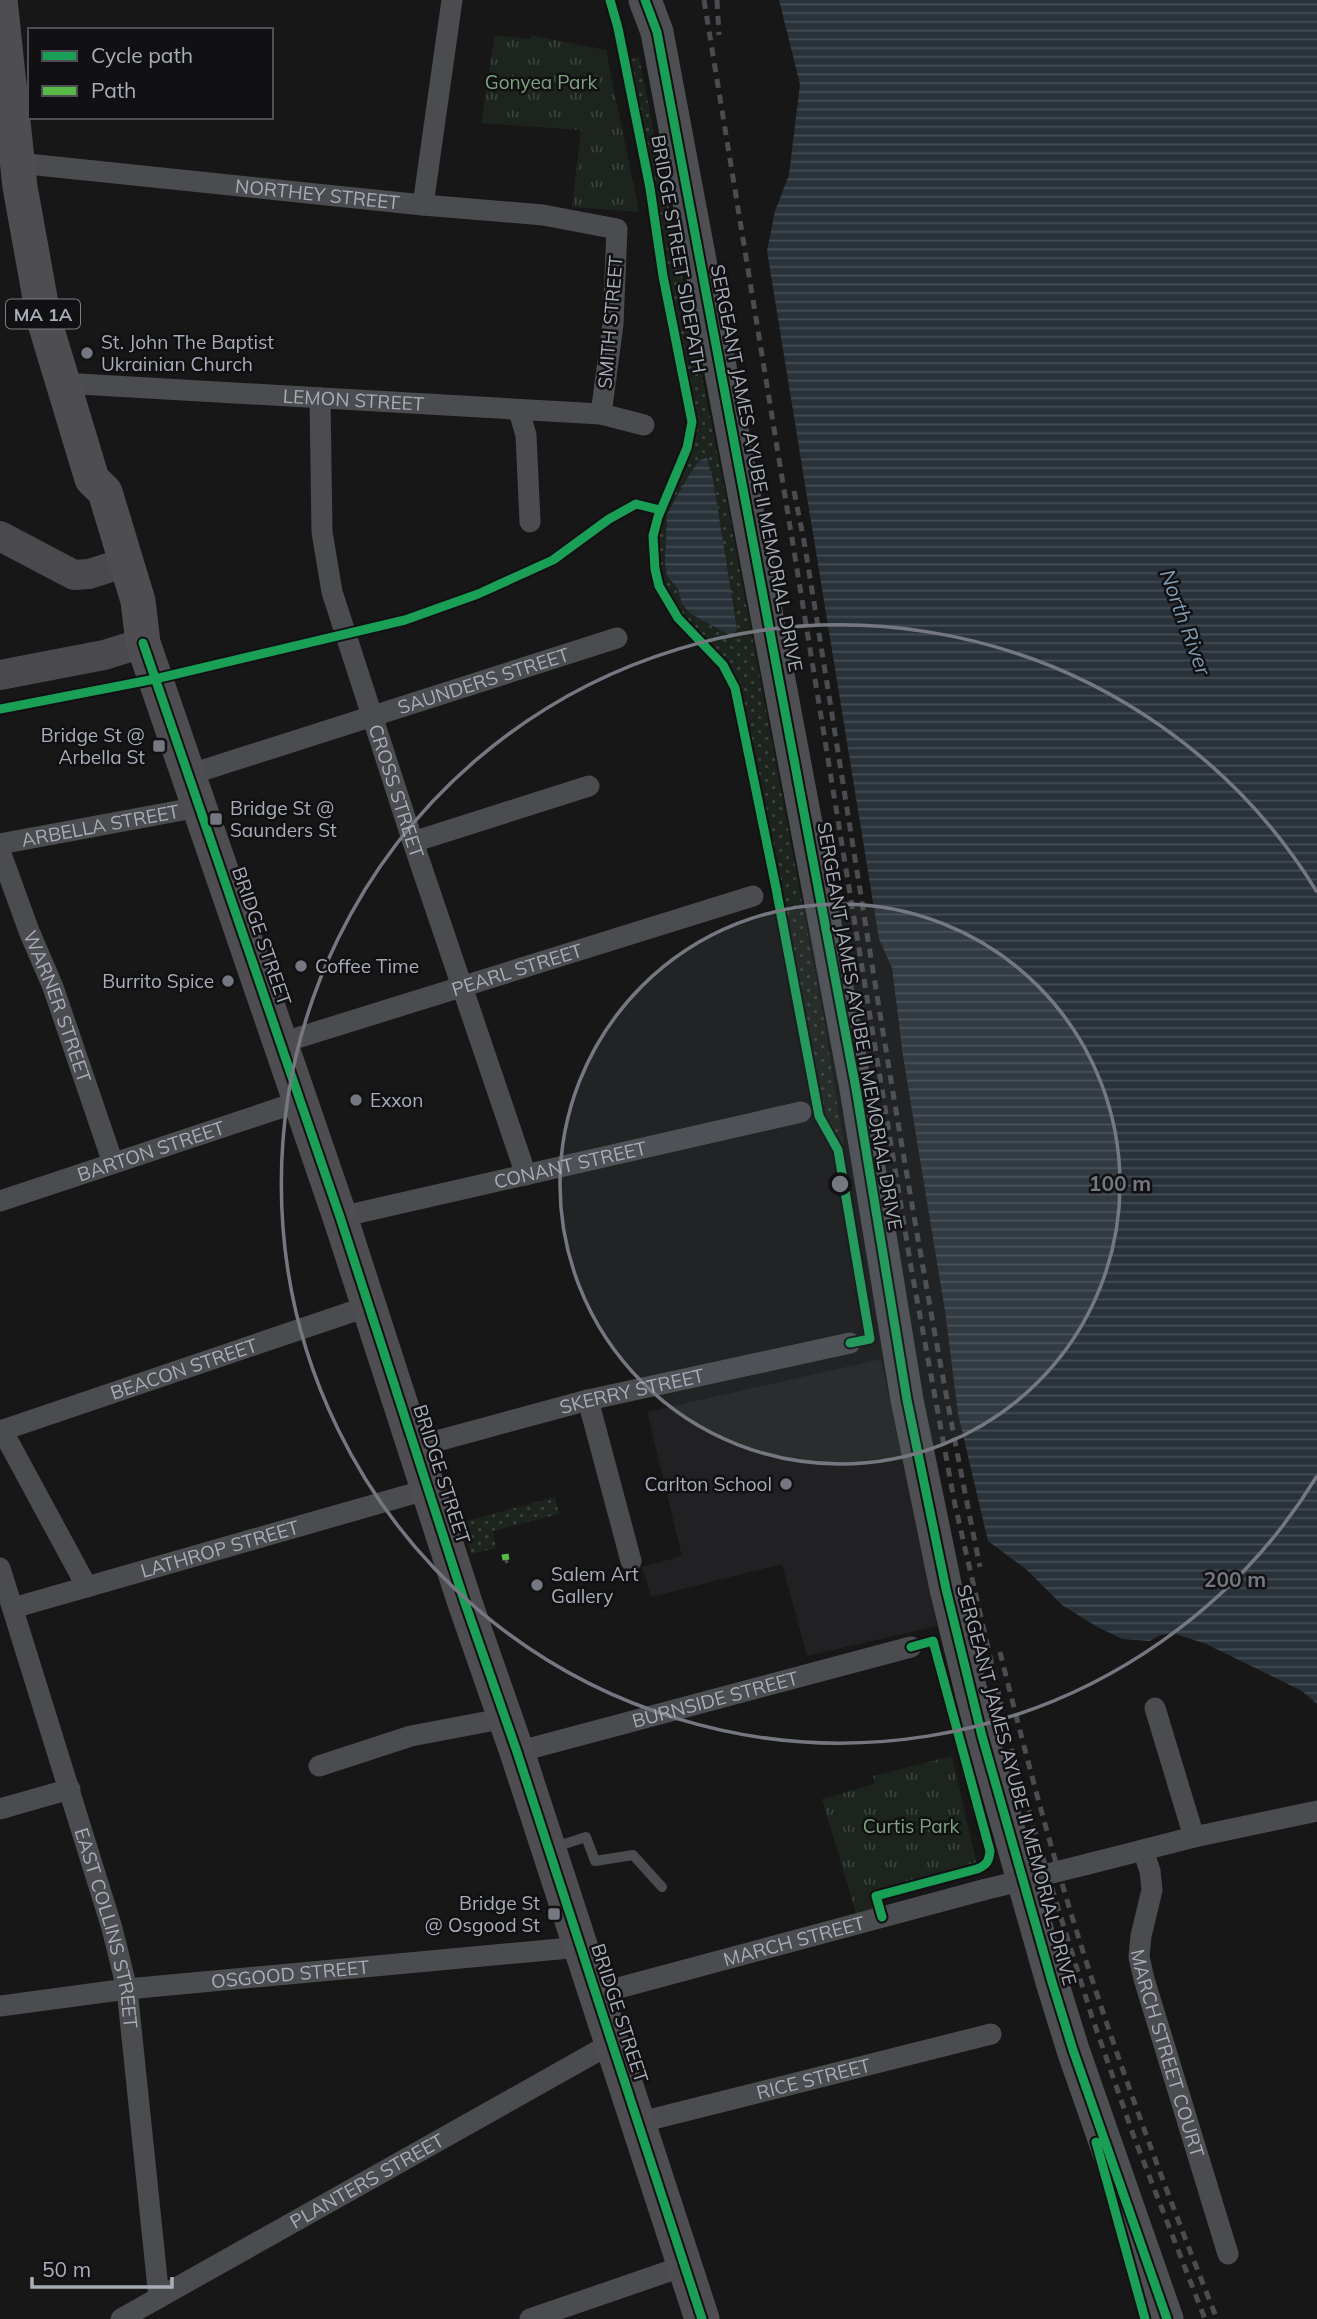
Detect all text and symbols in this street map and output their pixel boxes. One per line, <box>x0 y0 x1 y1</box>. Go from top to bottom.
legend <box>28 28 273 119</box>
text: Cycle path <box>91 42 193 68</box>
park label: Gonyea Park <box>485 70 597 94</box>
text: Path <box>91 77 136 103</box>
street label: BRIDGE STREET SIDEPATH <box>646 133 712 375</box>
street label: NORTHEY STREET <box>234 174 401 215</box>
street label: SMITH STREET <box>592 254 628 390</box>
street label: SERGEANT JAMES AYUBE II MEMORIAL DRIVE <box>706 262 808 674</box>
road number: MA 1A <box>6 300 80 328</box>
place label: St. John The Baptist Ukrainian Church <box>101 330 274 376</box>
marker: St. John The Baptist Ukrainian Church <box>79 345 95 361</box>
street label: LEMON STREET <box>282 384 425 416</box>
water label: North River <box>1155 566 1218 680</box>
street label: SAUNDERS STREET <box>394 642 573 719</box>
street label: CROSS STREET <box>364 721 430 861</box>
place label: Bridge St @ Arbella St <box>41 723 145 769</box>
marker: Bridge St @ Arbella St <box>151 738 167 754</box>
place label: Bridge St @ Saunders St <box>230 796 337 842</box>
street label: ARBELLA STREET <box>19 799 182 852</box>
marker: Bridge St @ Saunders St <box>208 811 224 827</box>
street label: SERGEANT JAMES AYUBE II MEMORIAL DRIVE <box>812 820 908 1232</box>
street label: BRIDGE STREET <box>227 864 297 1009</box>
street label: WARNER STREET <box>18 927 97 1086</box>
street label: PEARL STREET <box>449 938 586 1001</box>
place label: Coffee Time <box>315 954 419 978</box>
marker: Coffee Time <box>293 958 309 974</box>
place label: Burrito Spice <box>102 969 214 993</box>
marker: Burrito Spice <box>220 973 236 989</box>
place label: Exxon <box>370 1088 423 1112</box>
marker: Exxon <box>348 1092 364 1108</box>
street label: BARTON STREET <box>74 1115 228 1187</box>
street label: CONANT STREET <box>491 1135 649 1194</box>
text: 100 m <box>1089 1170 1151 1196</box>
centre of rings <box>828 1172 852 1196</box>
street label: BEACON STREET <box>107 1333 261 1405</box>
street label: SKERRY STREET <box>557 1363 707 1419</box>
street label: BRIDGE STREET <box>408 1401 476 1547</box>
place label: Carlton School <box>644 1472 772 1496</box>
marker: Carlton School <box>778 1476 794 1492</box>
street label: LATHROP STREET <box>138 1515 302 1583</box>
place label: Salem Art Gallery <box>551 1562 639 1608</box>
text: 200 m <box>1204 1566 1266 1592</box>
marker: Salem Art Gallery <box>529 1577 545 1593</box>
street label: SERGEANT JAMES AYUBE II MEMORIAL DRIVE <box>952 1582 1082 1988</box>
street label: BURNSIDE STREET <box>629 1665 801 1733</box>
park label: Curtis Park <box>863 1814 960 1838</box>
street label: EAST COLLINS STREET <box>70 1825 143 2030</box>
place label: Bridge St @ Osgood St <box>425 1891 540 1937</box>
marker: Bridge St @ Osgood St <box>546 1906 562 1922</box>
street label: MARCH STREET <box>721 1910 868 1971</box>
street label: BRIDGE STREET <box>586 1940 654 2086</box>
street label: MARCH STREET COURT <box>1126 1947 1210 2161</box>
street label: OSGOOD STREET <box>210 1955 371 1993</box>
street label: RICE STREET <box>754 2053 874 2105</box>
street label: PLANTERS STREET <box>286 2128 449 2234</box>
scale bar <box>32 2246 172 2290</box>
text: 50 m <box>42 2256 91 2282</box>

